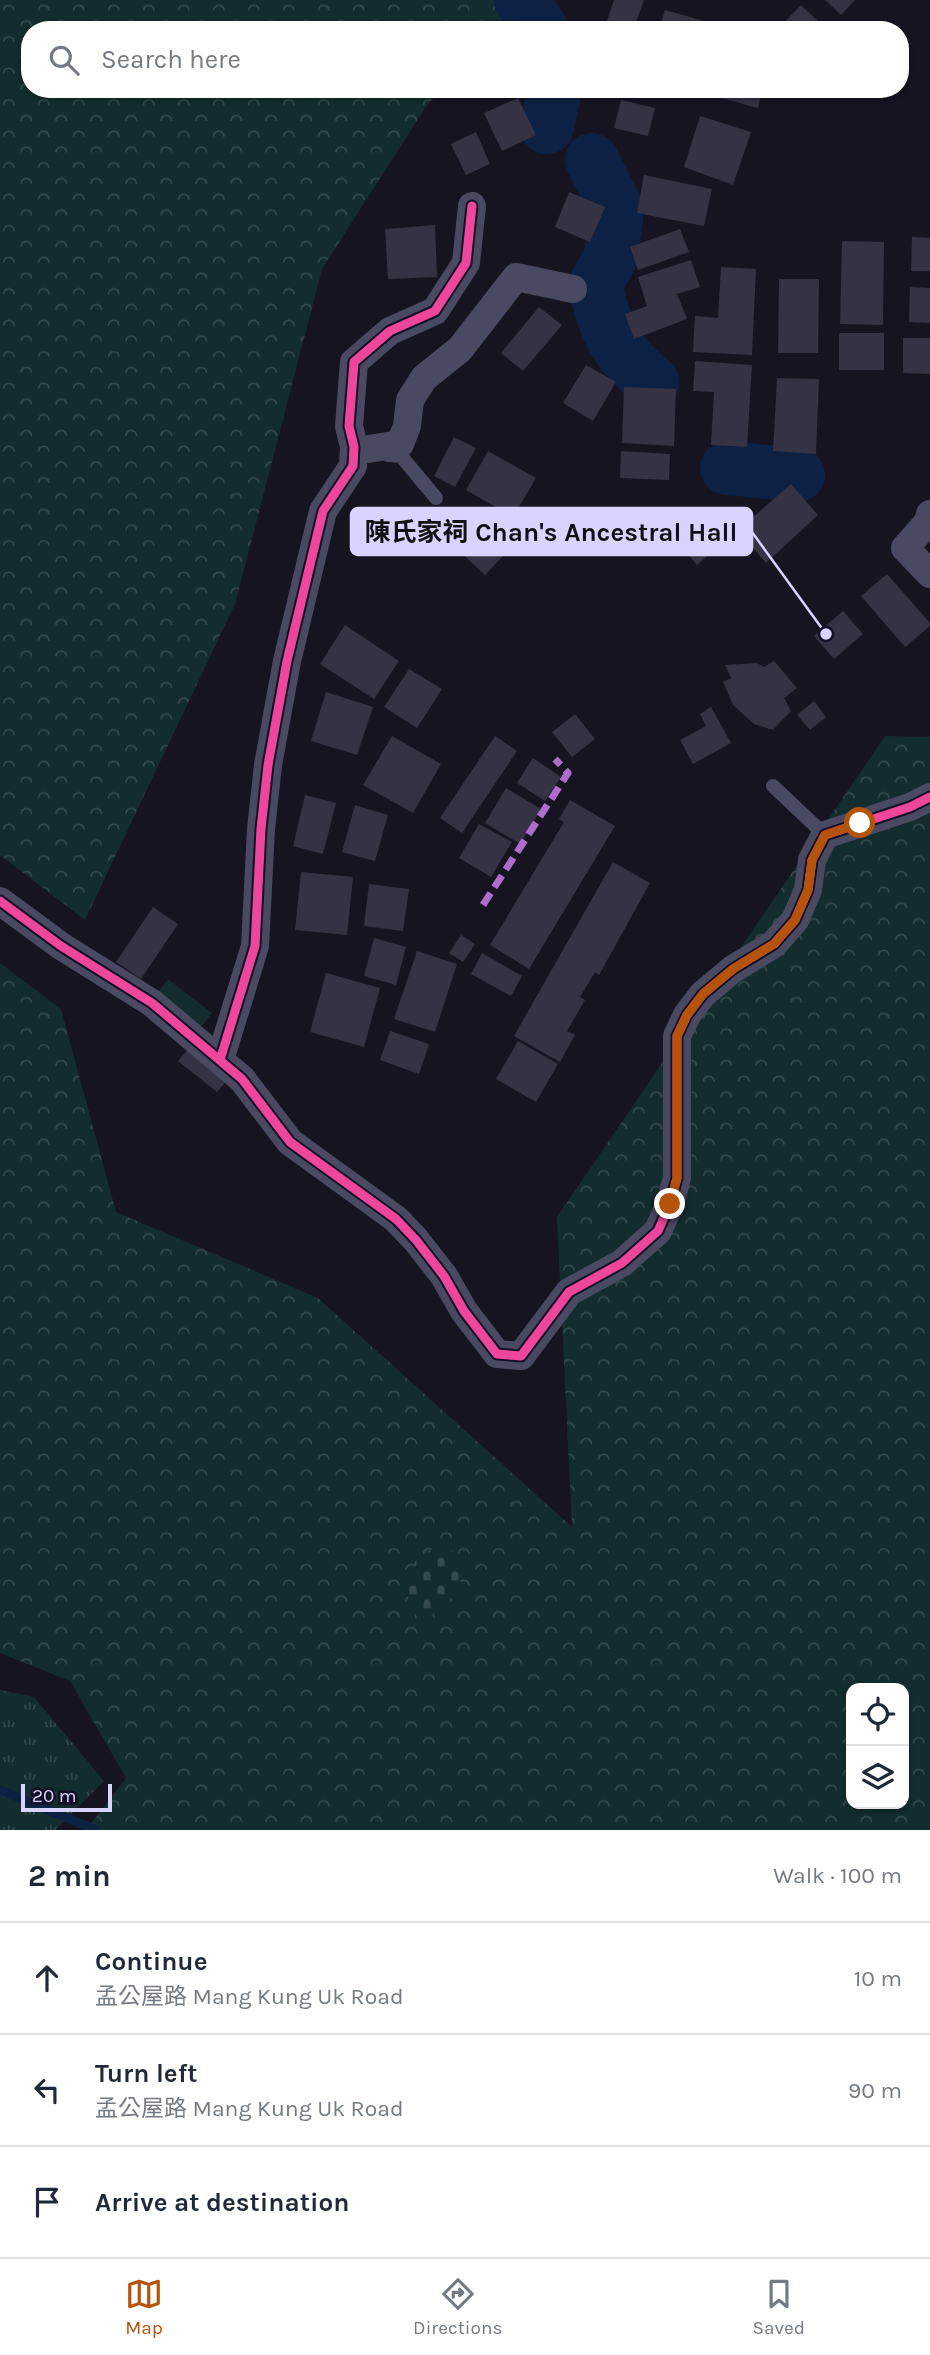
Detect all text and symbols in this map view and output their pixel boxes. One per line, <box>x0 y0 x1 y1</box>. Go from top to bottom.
search box <box>21 21 909 98</box>
icon: search <box>45 41 83 79</box>
text: Search here <box>101 44 241 75</box>
callout: 陳氏家祠 Chan's Ancestral Hall <box>351 508 752 555</box>
text: 陳氏家祠 Chan's Ancestral Hall <box>365 517 737 548</box>
route start <box>844 807 875 838</box>
route end <box>654 1188 685 1219</box>
map controls <box>846 1683 909 1809</box>
button: locate <box>846 1683 909 1746</box>
button: layers <box>846 1746 909 1809</box>
scale bar <box>21 1781 112 1813</box>
text: 20 m <box>32 1785 77 1807</box>
text: 2 min <box>28 1858 111 1894</box>
text: Walk · 100 m <box>773 1862 902 1889</box>
text: Continue <box>95 1946 207 1977</box>
icon: ahead <box>28 1959 66 1997</box>
text: 10 m <box>854 1965 902 1992</box>
text: 孟公屋路 Mang Kung Uk Road <box>95 1983 404 2010</box>
text: Turn left <box>95 2058 197 2089</box>
icon: left <box>28 2071 66 2109</box>
text: 90 m <box>848 2077 902 2104</box>
text: 孟公屋路 Mang Kung Uk Road <box>95 2095 404 2122</box>
icon: arrive <box>28 2183 66 2221</box>
text: Arrive at destination <box>95 2187 349 2218</box>
tab: Map <box>125 2275 163 2339</box>
tab: Directions <box>413 2275 502 2339</box>
tab: Saved <box>752 2275 805 2339</box>

